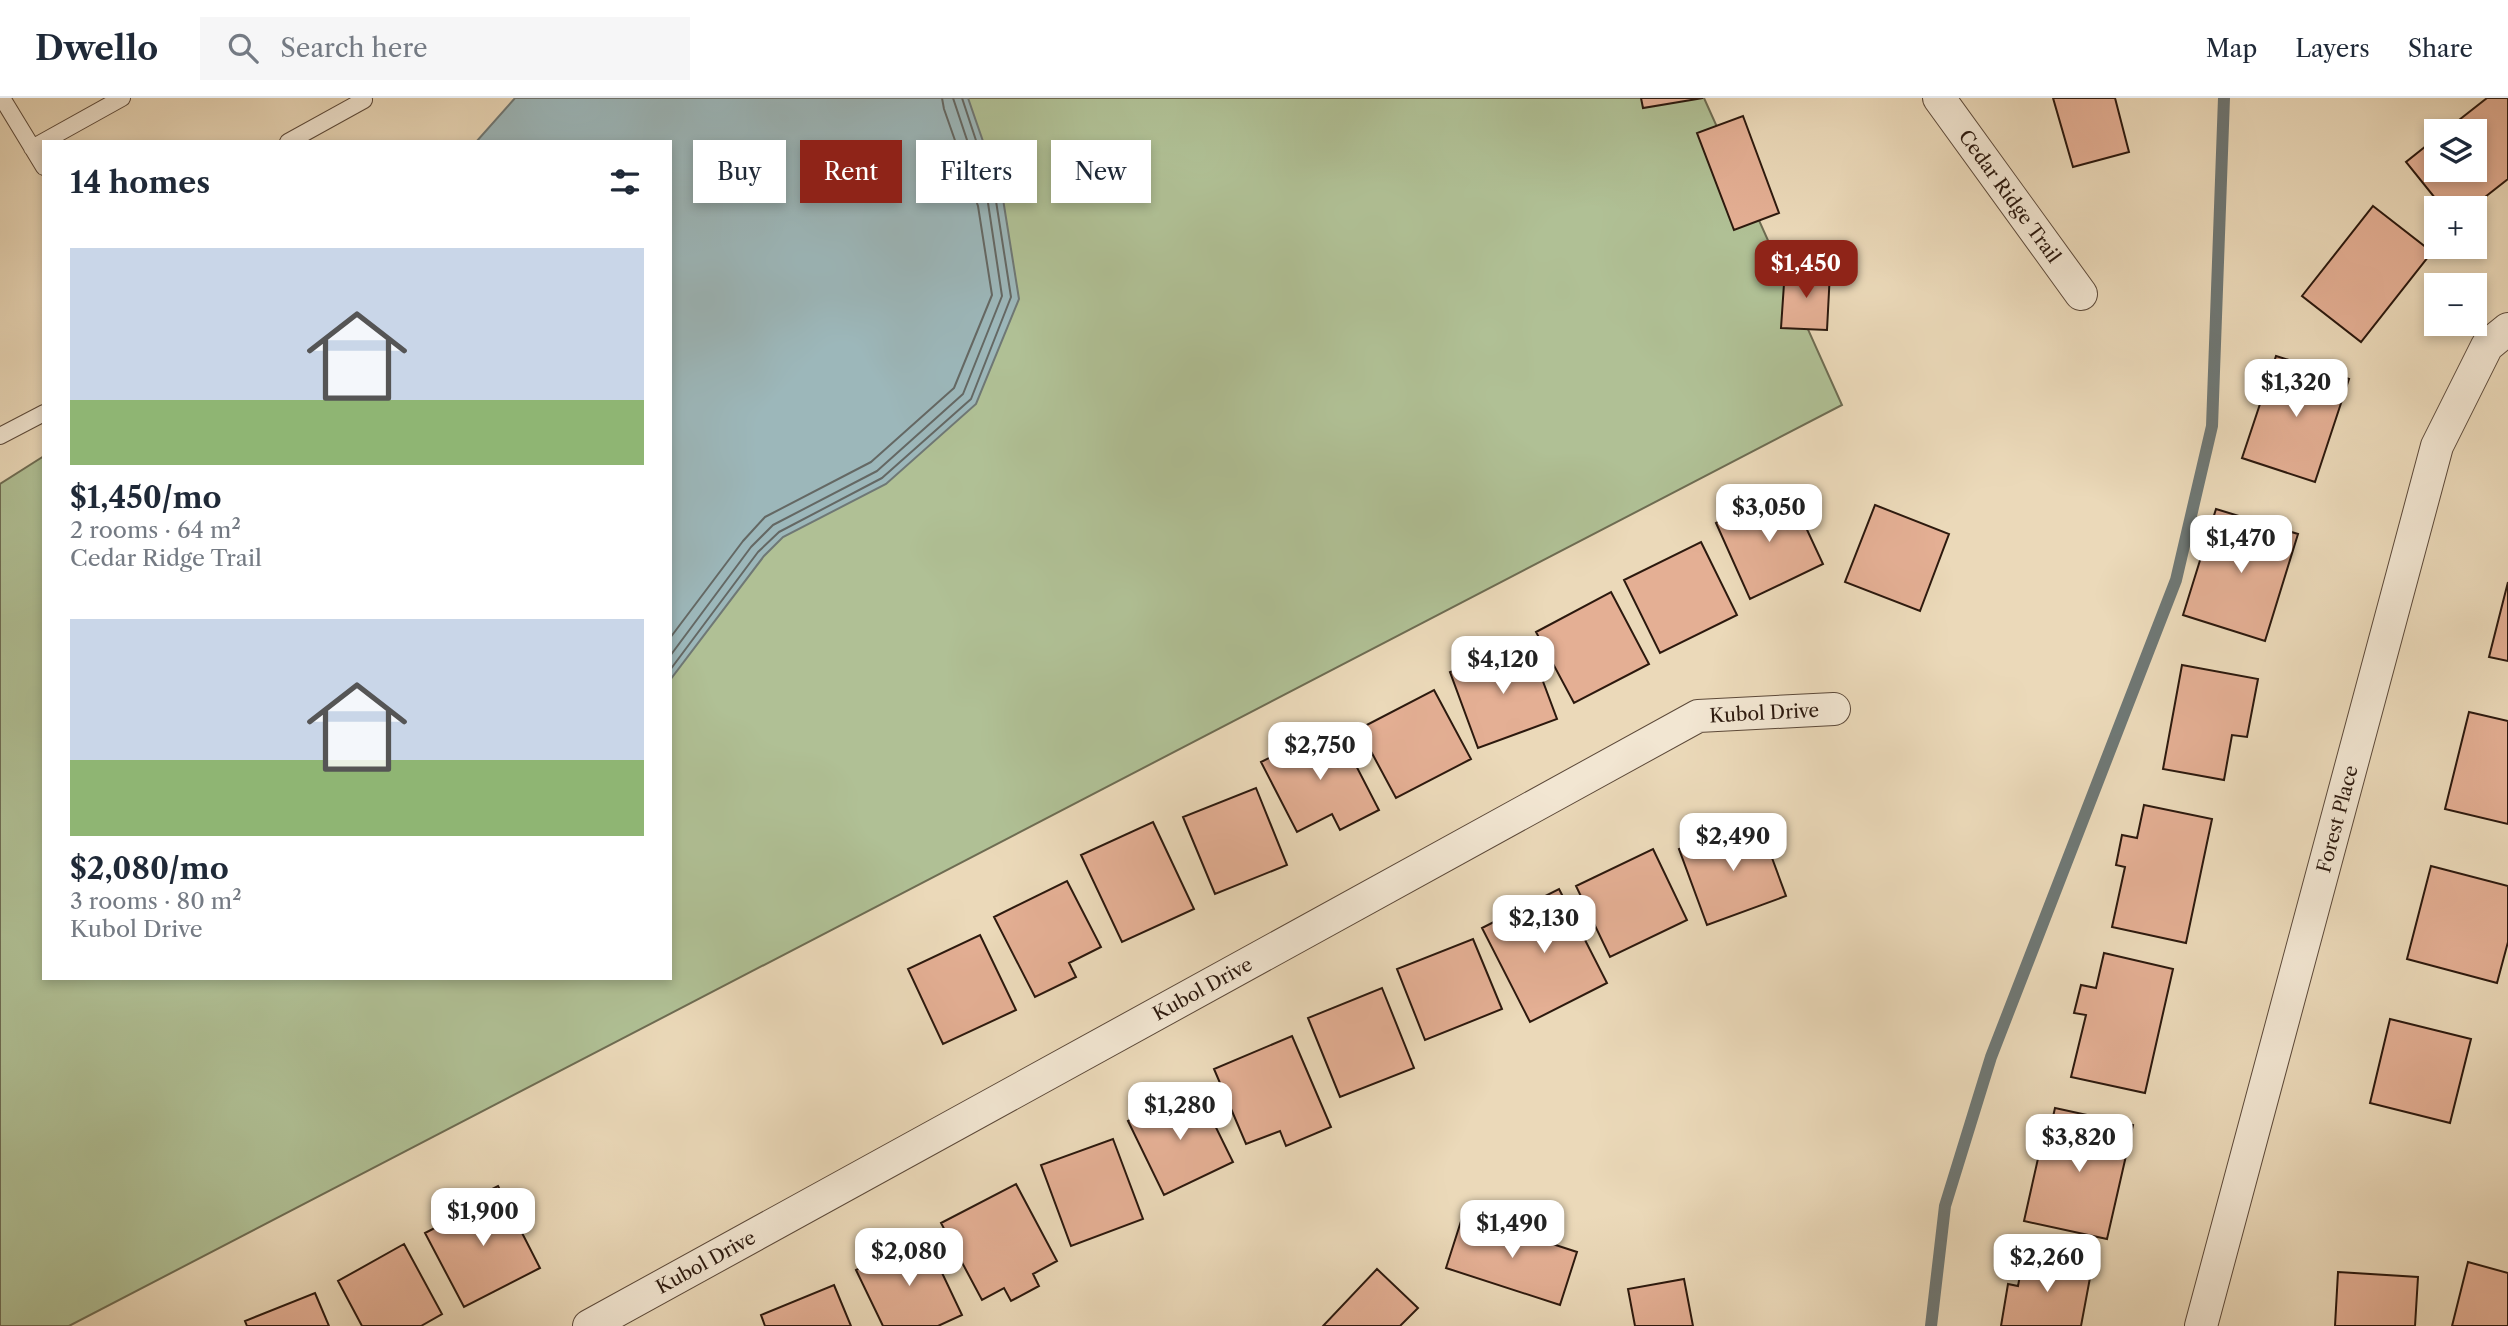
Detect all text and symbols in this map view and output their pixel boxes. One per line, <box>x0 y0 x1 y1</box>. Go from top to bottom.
search box <box>200 17 690 80</box>
text: Dwello <box>35 28 158 69</box>
icon: search <box>224 29 262 67</box>
text: Search here <box>280 32 428 64</box>
text: Map <box>2206 34 2257 63</box>
text: Layers <box>2295 34 2370 63</box>
text: Share <box>2408 34 2473 63</box>
map controls <box>2424 119 2487 336</box>
button: layers <box>2424 119 2487 182</box>
street label: Cedar Ridge Trail <box>1954 125 2066 267</box>
chip: Buy <box>693 140 786 203</box>
chip: Rent <box>800 140 902 203</box>
chip: Filters <box>916 140 1037 203</box>
chip: New <box>1051 140 1151 203</box>
icon: filters <box>606 163 644 201</box>
text: 14 homes <box>70 164 210 201</box>
button: + <box>2424 196 2487 259</box>
pin: $1,450 <box>1749 240 1863 300</box>
text: $1,450 <box>1771 249 1841 277</box>
button: − <box>2424 273 2487 336</box>
icon: home <box>294 293 420 419</box>
pin: $1,320 <box>2239 360 2353 419</box>
text: $1,320 <box>2261 368 2331 396</box>
text: $1,450/mo <box>70 479 222 516</box>
pin: $3,050 <box>1712 484 1826 544</box>
text: $3,050 <box>1732 493 1806 521</box>
text: 2 rooms · 64 m² <box>70 516 241 544</box>
pin: $1,470 <box>2184 516 2298 575</box>
text: $1,470 <box>2206 524 2276 552</box>
text: Cedar Ridge Trail <box>70 544 262 572</box>
pin: $4,120 <box>1446 636 1560 696</box>
text: $4,120 <box>1467 645 1539 673</box>
icon: home <box>294 664 420 790</box>
street label: Kubol Drive <box>1709 698 1820 727</box>
pin: $2,750 <box>1263 722 1377 782</box>
text: $2,750 <box>1284 731 1356 759</box>
street label: Forest Place <box>2312 763 2362 875</box>
pin: $2,490 <box>1676 814 1790 873</box>
text: $2,490 <box>1696 822 1770 850</box>
text: $2,080/mo <box>70 850 229 887</box>
text: 3 rooms · 80 m² <box>70 887 242 915</box>
pin: $2,130 <box>1487 896 1601 955</box>
text: $2,130 <box>1509 904 1579 932</box>
text: Kubol Drive <box>70 915 203 943</box>
street label: Kubol Drive <box>1149 952 1256 1025</box>
pin: $1,280 <box>1123 1082 1237 1142</box>
text: $1,280 <box>1144 1091 1216 1119</box>
pin: $3,820 <box>2022 1114 2136 1174</box>
text: $3,820 <box>2042 1123 2116 1151</box>
pin: $1,900 <box>426 1188 540 1248</box>
text: $1,900 <box>447 1197 519 1225</box>
pin: $1,490 <box>1455 1200 1569 1260</box>
text: $1,490 <box>1476 1209 1548 1237</box>
street label: Kubol Drive <box>652 1225 759 1298</box>
pin: $2,080 <box>852 1228 966 1288</box>
pin: $2,260 <box>1990 1234 2104 1294</box>
text: $2,080 <box>871 1237 947 1265</box>
text: $2,260 <box>2010 1243 2084 1271</box>

